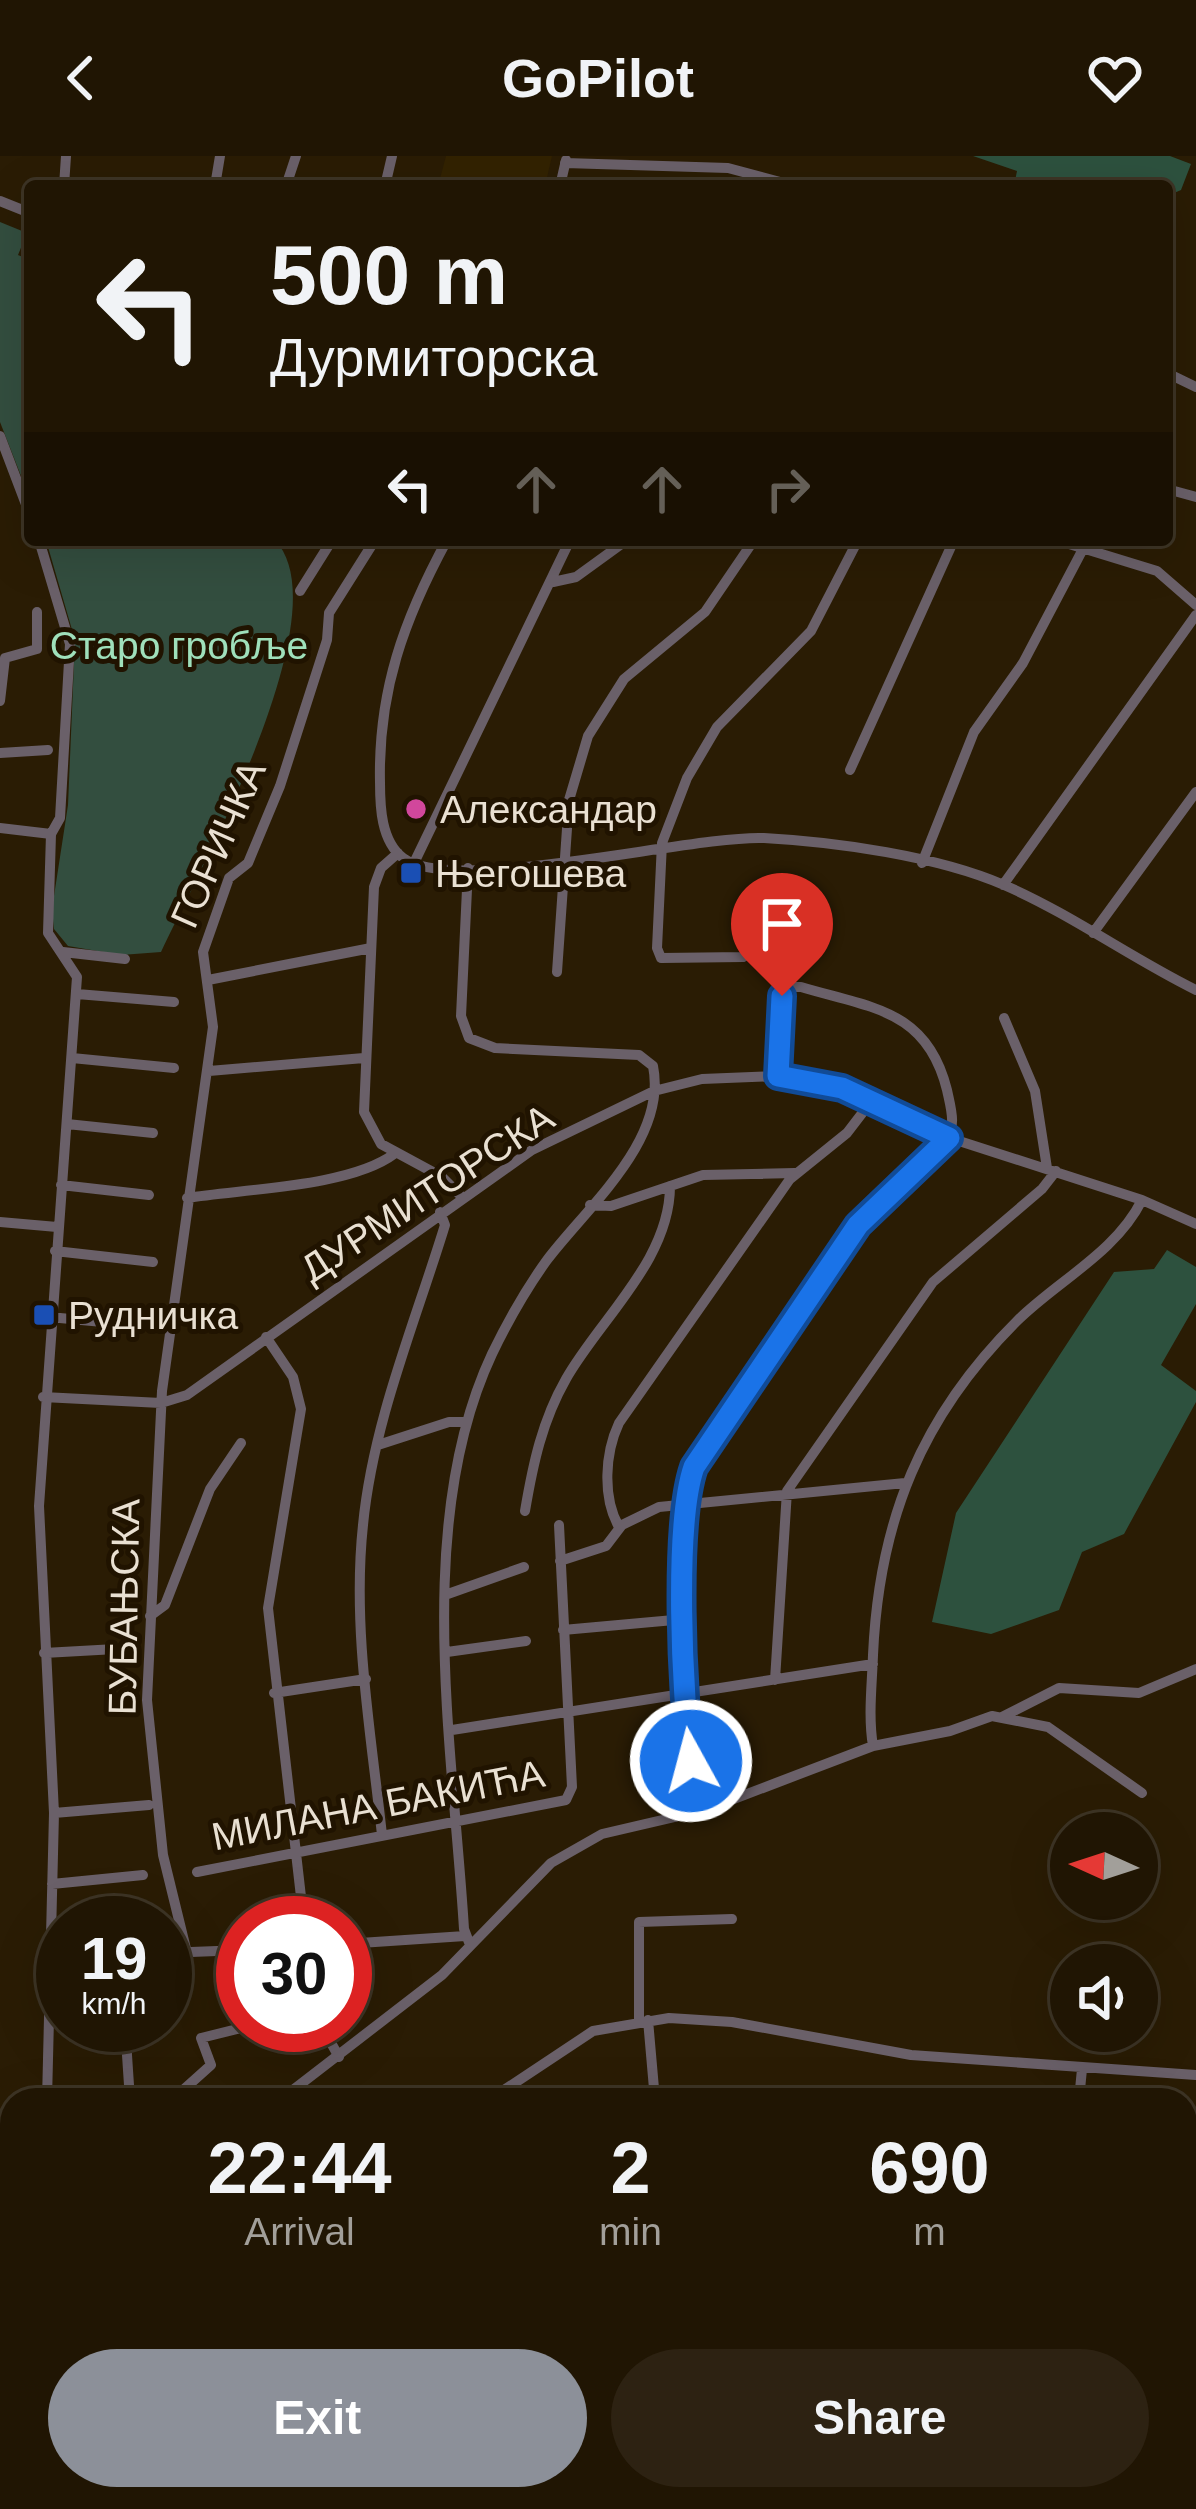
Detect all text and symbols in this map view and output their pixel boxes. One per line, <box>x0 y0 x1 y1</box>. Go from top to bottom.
icon: back <box>48 45 114 111</box>
icon: heart <box>1082 45 1148 111</box>
text: GoPilot <box>502 48 694 108</box>
icon: left <box>72 228 228 384</box>
text: 500 m <box>270 228 508 322</box>
text: Дурмиторска <box>270 327 598 387</box>
icon: left <box>377 456 443 522</box>
icon: ahead <box>503 456 569 522</box>
icon: ahead <box>629 456 695 522</box>
icon: right <box>755 456 821 522</box>
park label: Старо гробље <box>50 624 308 667</box>
street label: ГОРИЧКА <box>162 754 274 934</box>
place label: Александар <box>440 788 657 831</box>
marker: Александар <box>403 796 429 822</box>
place label: Његошева <box>435 852 626 895</box>
marker: Његошева <box>398 860 424 886</box>
pin <box>731 873 833 996</box>
icon: arrive <box>749 891 815 957</box>
street label: ДУРМИТОРСКА <box>293 1095 561 1291</box>
place label: Рудничка <box>68 1294 239 1337</box>
marker: Рудничка <box>31 1302 57 1328</box>
street label: БУБАЊСКА <box>101 1498 147 1716</box>
position arrow <box>628 1698 754 1824</box>
street label: МИЛАНА БАКИЋА <box>208 1752 548 1858</box>
north arrow <box>1050 1812 1158 1920</box>
map controls <box>1050 1812 1158 2052</box>
speed limit sign: 30 <box>216 1896 372 2052</box>
text: 19 <box>81 1925 147 1992</box>
button: sound <box>1050 1944 1158 2052</box>
text: km/h <box>81 1987 147 2020</box>
text: 22:44 <box>207 2128 392 2208</box>
text: 2 <box>610 2128 651 2208</box>
text: 690 <box>869 2128 990 2208</box>
text: Arrival <box>244 2210 355 2253</box>
text: min <box>599 2210 662 2253</box>
text: m <box>913 2210 946 2253</box>
button: Exit <box>48 2349 587 2487</box>
button: Share <box>611 2349 1149 2487</box>

